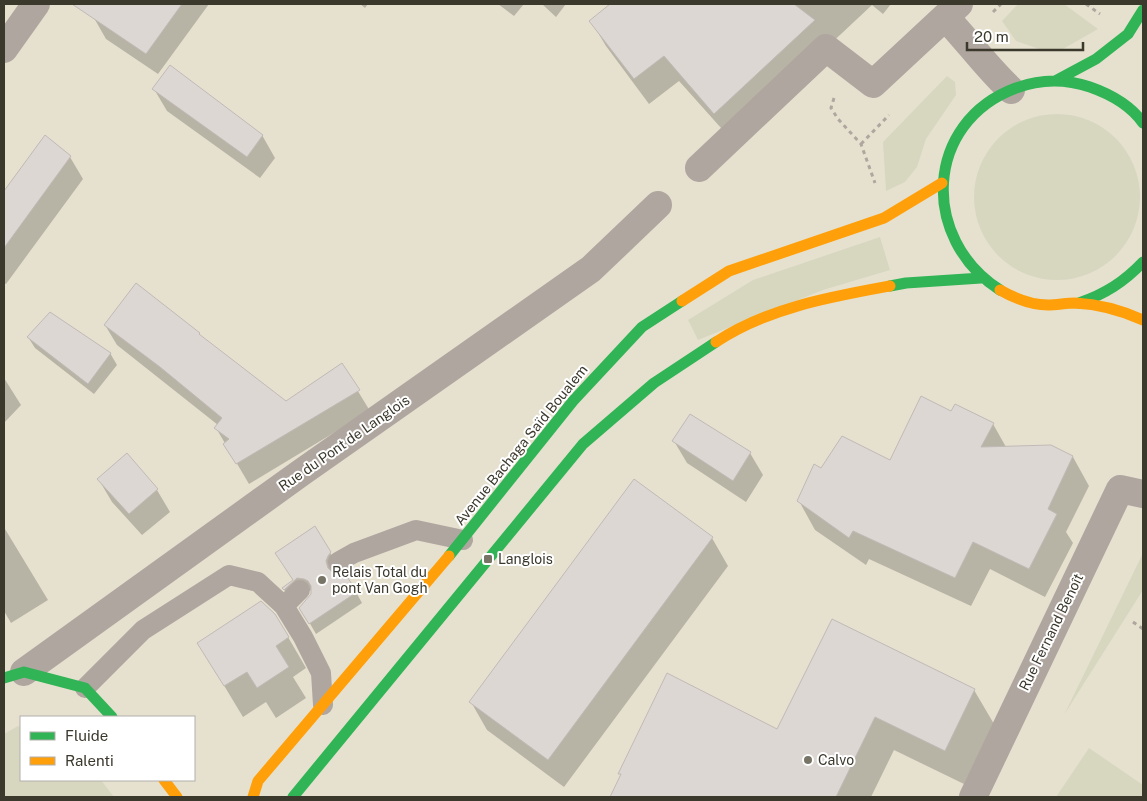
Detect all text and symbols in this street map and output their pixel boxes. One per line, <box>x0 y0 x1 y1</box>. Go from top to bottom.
scale bar <box>967 20 1083 52</box>
text: 20 m <box>974 28 1009 45</box>
street label: Avenue Bachaga Saïd Boualem <box>451 362 591 528</box>
street label: Rue du Pont de Langlois <box>276 392 412 494</box>
place label: Langlois <box>498 551 553 567</box>
marker: Langlois <box>482 553 494 565</box>
place label: Relais Total du pont Van Gogh <box>332 564 428 596</box>
street label: Rue Fernand Benoît <box>1016 571 1086 693</box>
marker: Relais Total du pont Van Gogh <box>316 574 328 586</box>
legend <box>20 716 195 781</box>
text: Fluide <box>65 727 108 744</box>
text: Ralenti <box>65 752 114 769</box>
place label: Calvo <box>818 752 854 768</box>
marker: Calvo <box>802 754 814 766</box>

